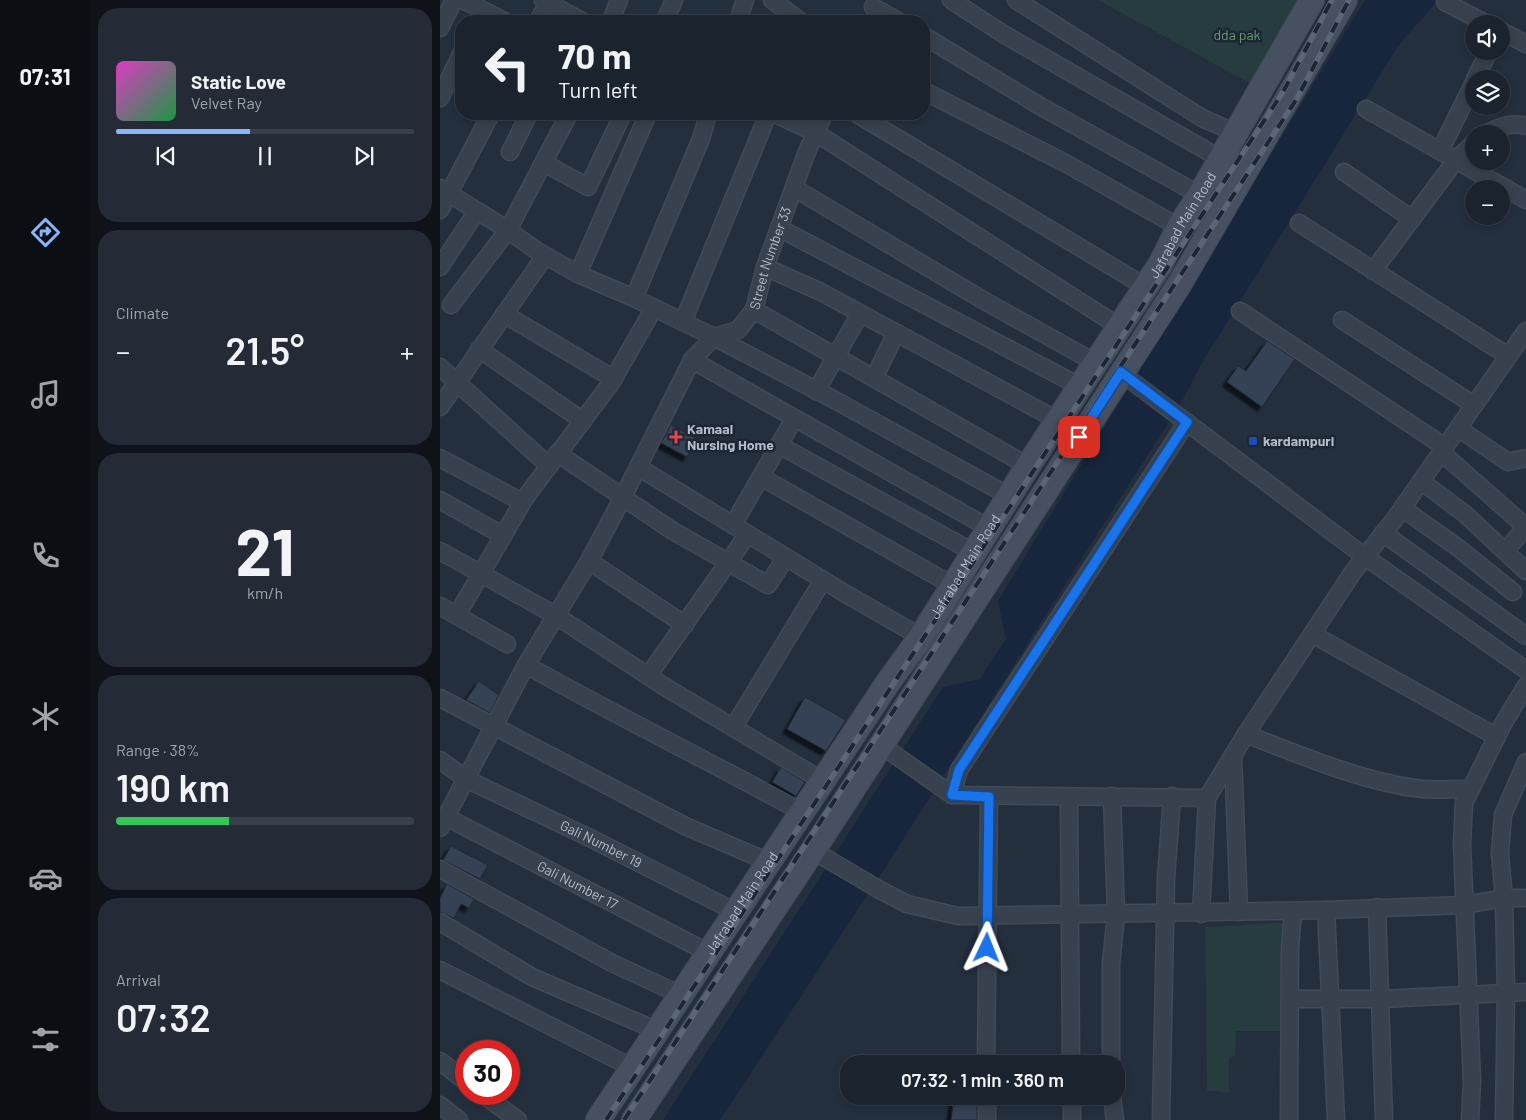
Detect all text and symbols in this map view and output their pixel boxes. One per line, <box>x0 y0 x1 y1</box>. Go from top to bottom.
map controls <box>1465 15 1510 225</box>
button: sound <box>1465 15 1510 60</box>
park label: dda pak <box>1213 26 1261 43</box>
text: 70 m <box>558 34 632 76</box>
icon: left <box>475 35 540 100</box>
text: 07:31 <box>19 63 71 89</box>
text: Static Love <box>191 70 286 93</box>
button: layers <box>1465 70 1510 115</box>
text: Turn left <box>558 76 638 102</box>
text: Velvet Ray <box>191 93 262 112</box>
button: + <box>1465 125 1510 170</box>
icon: previous <box>152 142 180 170</box>
icon: pause <box>251 142 279 170</box>
icon: next <box>350 142 378 170</box>
street label: Jafrabad Main Road <box>1145 169 1219 281</box>
button: − <box>1465 180 1510 225</box>
street label: Street Number 33 <box>745 204 794 311</box>
icon: directions <box>28 215 63 250</box>
text: Climate <box>116 303 169 322</box>
text: 21.5° <box>226 327 304 373</box>
text: − <box>116 334 130 368</box>
text: + <box>400 334 414 368</box>
icon: music <box>28 377 63 412</box>
pin <box>1058 416 1100 458</box>
place label: Kamaal Nursing Home <box>687 420 774 453</box>
icon: arrive <box>1065 423 1093 451</box>
marker: Kamaal Nursing Home <box>669 430 683 444</box>
place label: kardampuri <box>1263 432 1334 449</box>
marker: kardampuri <box>1247 435 1259 447</box>
text: 21 <box>235 511 295 589</box>
street label: Jafrabad Main Road <box>926 511 1004 622</box>
icon: phone <box>28 538 63 573</box>
text: km/h <box>247 583 283 602</box>
icon: climate <box>28 699 63 734</box>
text: Range · 38% <box>116 740 200 759</box>
text: 190 km <box>116 764 230 810</box>
street label: Gali Number 19 <box>558 816 645 871</box>
street label: Jafrabad Main Road <box>701 848 781 958</box>
street label: Gali Number 17 <box>535 857 621 913</box>
icon: car <box>28 861 63 896</box>
position arrow <box>960 921 1012 973</box>
text: Arrival <box>116 970 161 989</box>
text: 07:32 <box>116 994 211 1040</box>
icon: filters <box>28 1022 63 1057</box>
speed limit sign: 30 <box>455 1040 520 1105</box>
text: 07:32 · 1 min · 360 m <box>901 1068 1064 1091</box>

